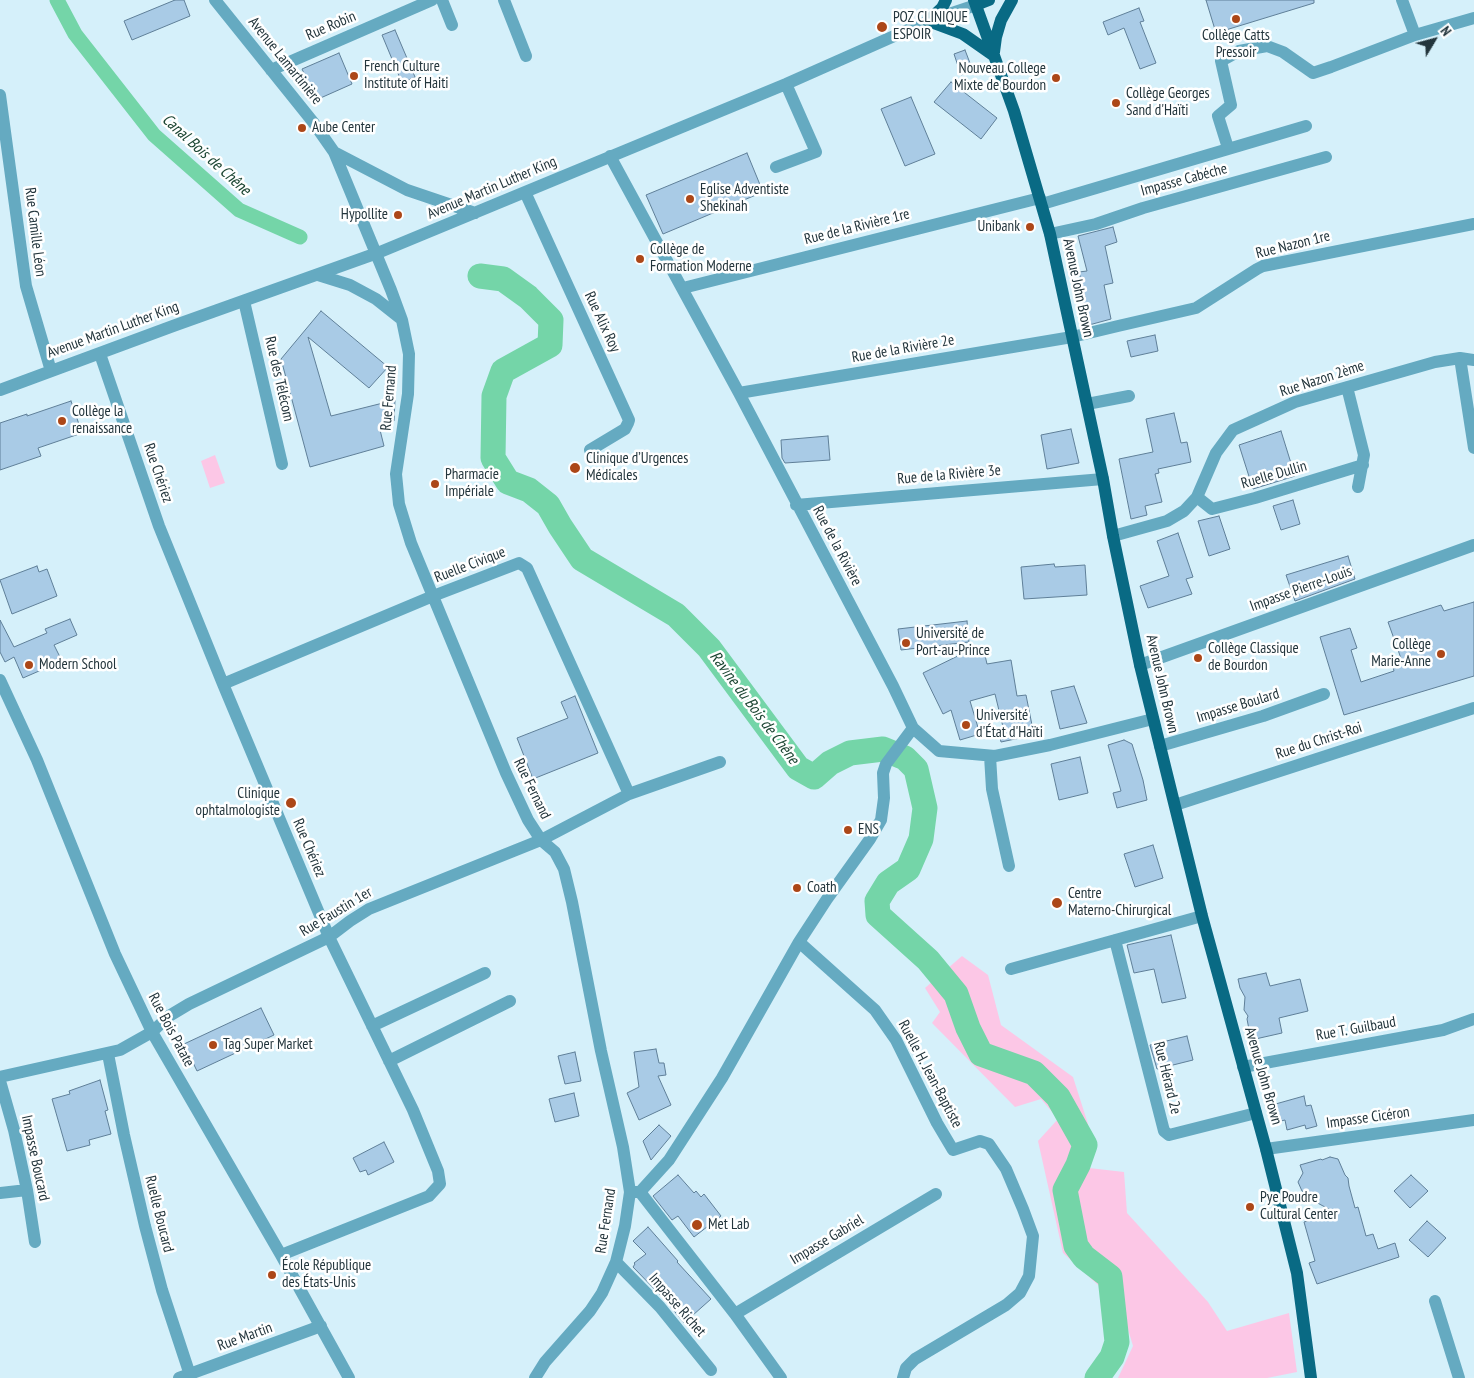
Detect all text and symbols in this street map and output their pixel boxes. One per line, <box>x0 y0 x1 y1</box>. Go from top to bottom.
street label: Rue Robin <box>303 7 359 45</box>
place label: POZ CLINIQUE ESPOIR <box>893 9 968 44</box>
marker: Collège Catts Pressoir <box>1230 13 1242 25</box>
street label: Avenue Lamartinière <box>244 14 326 108</box>
north arrow <box>1409 15 1459 65</box>
marker: POZ CLINIQUE ESPOIR <box>875 20 889 34</box>
text: N <box>1437 23 1455 39</box>
place label: Collège Catts Pressoir <box>1202 27 1270 62</box>
place label: French Culture Institute of Haiti <box>364 58 449 93</box>
place label: Nouveau College Mixte de Bourdon <box>954 60 1046 95</box>
marker: French Culture Institute of Haiti <box>348 70 360 82</box>
marker: Nouveau College Mixte de Bourdon <box>1050 72 1062 84</box>
place label: Collège Georges Sand d'Haïti <box>1126 85 1210 120</box>
marker: Collège Georges Sand d'Haïti <box>1110 97 1122 109</box>
water label: Canal Bois de Chêne <box>158 110 254 200</box>
place label: Aube Center <box>312 119 375 137</box>
marker: Aube Center <box>296 122 308 134</box>
street label: Avenue Martin Luther King <box>425 153 559 223</box>
street label: Impasse Cabéche <box>1139 160 1229 200</box>
place label: Eglise Adventiste Shekinah <box>700 181 789 216</box>
street label: Rue Camille Léon <box>21 186 49 278</box>
marker: Eglise Adventiste Shekinah <box>684 193 696 205</box>
street label: Rue de la Rivière 1re <box>802 205 912 249</box>
place label: Hypollite <box>341 206 388 224</box>
marker: Hypollite <box>392 209 404 221</box>
place label: Unibank <box>977 218 1020 236</box>
marker: Unibank <box>1024 221 1036 233</box>
street label: Rue Nazon 1re <box>1254 227 1332 263</box>
street label: Avenue John Brown <box>1059 237 1097 339</box>
place label: Collège de Formation Moderne <box>650 241 752 276</box>
marker: Collège de Formation Moderne <box>634 253 646 265</box>
street label: Rue Alix Roy <box>580 289 624 355</box>
street label: Avenue Martin Luther King <box>45 298 181 362</box>
street label: Rue de la Rivière 2e <box>850 331 956 367</box>
street label: Rue des Télécom <box>260 335 298 423</box>
street label: Rue Nazon 2ème <box>1278 357 1366 401</box>
street label: Rue Fernand <box>377 365 401 431</box>
place label: Collège la renaissance <box>72 403 132 438</box>
marker: Collège la renaissance <box>56 415 68 427</box>
street label: Rue Chériez <box>139 441 177 505</box>
place label: Clinique d’Urgences Médicales <box>586 450 688 485</box>
street label: Ruelle Dullin <box>1239 457 1309 493</box>
marker: Clinique d’Urgences Médicales <box>568 461 582 475</box>
street label: Rue de la Rivière 3e <box>897 462 1001 488</box>
place label: Pharmacie Impériale <box>445 466 499 501</box>
marker: Pharmacie Impériale <box>429 478 441 490</box>
street label: Rue de la Rivière <box>808 503 866 589</box>
street label: Ruelle Civique <box>432 543 508 587</box>
street label: Impasse Pierre-Louis <box>1248 562 1354 616</box>
place label: Université de Port-au-Prince <box>916 625 990 660</box>
street label: Avenue John Brown <box>1142 633 1182 735</box>
place label: Collège Marie-Anne <box>1371 636 1431 671</box>
marker: Université de Port-au-Prince <box>900 637 912 649</box>
place label: Collège Classique de Bourdon <box>1208 640 1299 675</box>
water label: Ravine du Bois de Chêne <box>705 648 803 768</box>
marker: Collège Marie-Anne <box>1435 648 1447 660</box>
marker: Collège Classique de Bourdon <box>1192 652 1204 664</box>
place label: Modern School <box>39 656 116 674</box>
marker: Modern School <box>23 659 35 671</box>
street label: Impasse Boulard <box>1195 685 1281 727</box>
place label: Université d'État d'Haïti <box>976 707 1043 742</box>
marker: Université d'État d'Haïti <box>960 719 972 731</box>
street label: Rue du Christ-Roi <box>1274 719 1364 763</box>
street label: Rue Fernand <box>510 756 554 822</box>
place label: Clinique ophtalmologiste <box>196 785 280 820</box>
marker: Clinique ophtalmologiste <box>284 796 298 810</box>
street label: Rue Chériez <box>289 816 329 880</box>
place label: ENS <box>858 821 879 839</box>
marker: ENS <box>842 824 854 836</box>
place label: Coath <box>807 879 837 897</box>
marker: Coath <box>791 882 803 894</box>
street label: Rue Faustin 1er <box>297 883 375 941</box>
place label: Centre Materno-Chirurgical <box>1068 885 1171 920</box>
marker: Centre Materno-Chirurgical <box>1050 896 1064 910</box>
street label: Rue Bois Patate <box>144 990 198 1070</box>
street label: Rue T. Guilbaud <box>1315 1013 1397 1045</box>
street label: Ruelle H. Jean-Baptiste <box>894 1017 966 1131</box>
street label: Avenue John Brown <box>1240 1025 1286 1127</box>
place label: Tag Super Market <box>223 1036 313 1054</box>
marker: Tag Super Market <box>207 1039 219 1051</box>
street label: Rue Hérard 2e <box>1149 1040 1185 1116</box>
street label: Impasse Cicéron <box>1325 1103 1411 1133</box>
street label: Impasse Boucard <box>17 1113 53 1203</box>
street label: Ruelle Boucard <box>141 1174 177 1254</box>
street label: Rue Fernand <box>592 1187 620 1255</box>
place label: Pye Poudre Cultural Center <box>1260 1189 1338 1224</box>
marker: Pye Poudre Cultural Center <box>1244 1201 1256 1213</box>
street label: Impasse Gabriel <box>787 1211 867 1269</box>
place label: Met Lab <box>708 1216 750 1234</box>
marker: Met Lab <box>690 1218 704 1232</box>
place label: École République des États-Unis <box>282 1257 371 1292</box>
marker: École République des États-Unis <box>266 1269 278 1281</box>
street label: Impasse Richet <box>645 1270 709 1340</box>
street label: Rue Martin <box>215 1319 275 1355</box>

